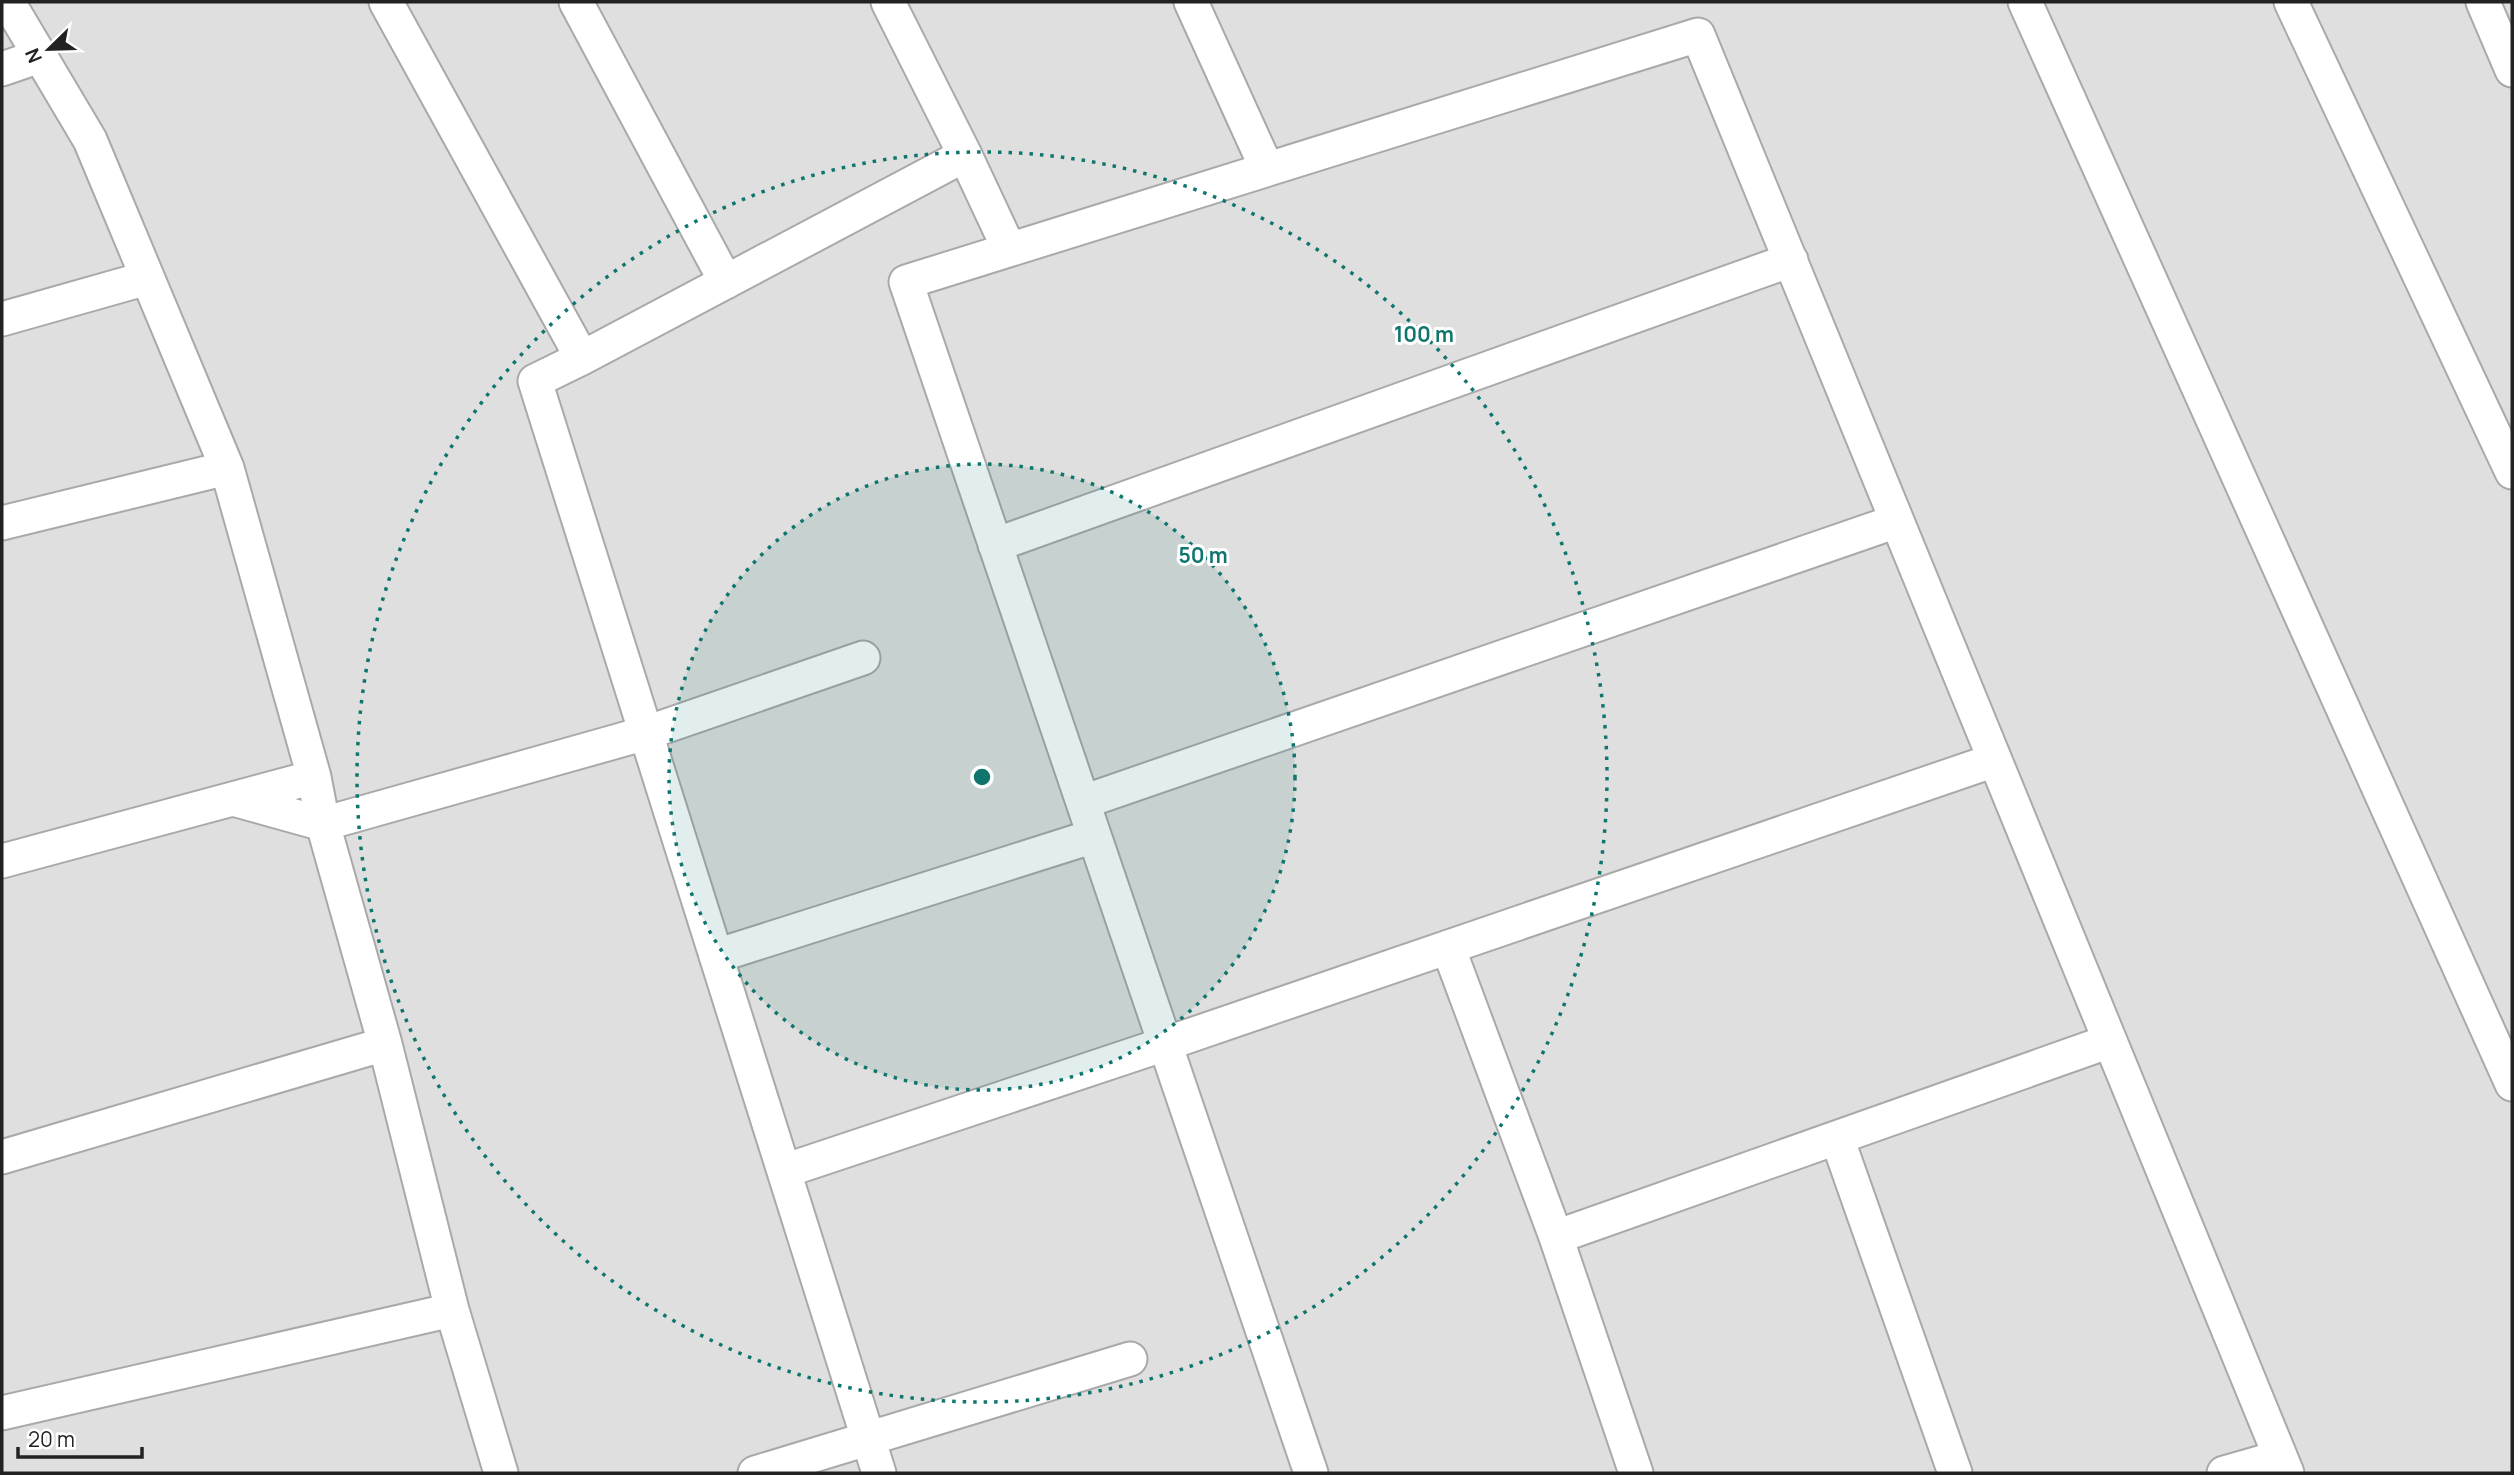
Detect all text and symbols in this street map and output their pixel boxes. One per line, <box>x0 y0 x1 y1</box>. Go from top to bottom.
north arrow <box>14 14 84 84</box>
text: N <box>19 44 48 67</box>
text: 100 m <box>1394 320 1454 348</box>
text: 50 m <box>1178 541 1228 569</box>
centre of rings <box>970 765 994 789</box>
scale bar <box>18 1416 142 1460</box>
text: 20 m <box>28 1425 75 1453</box>

